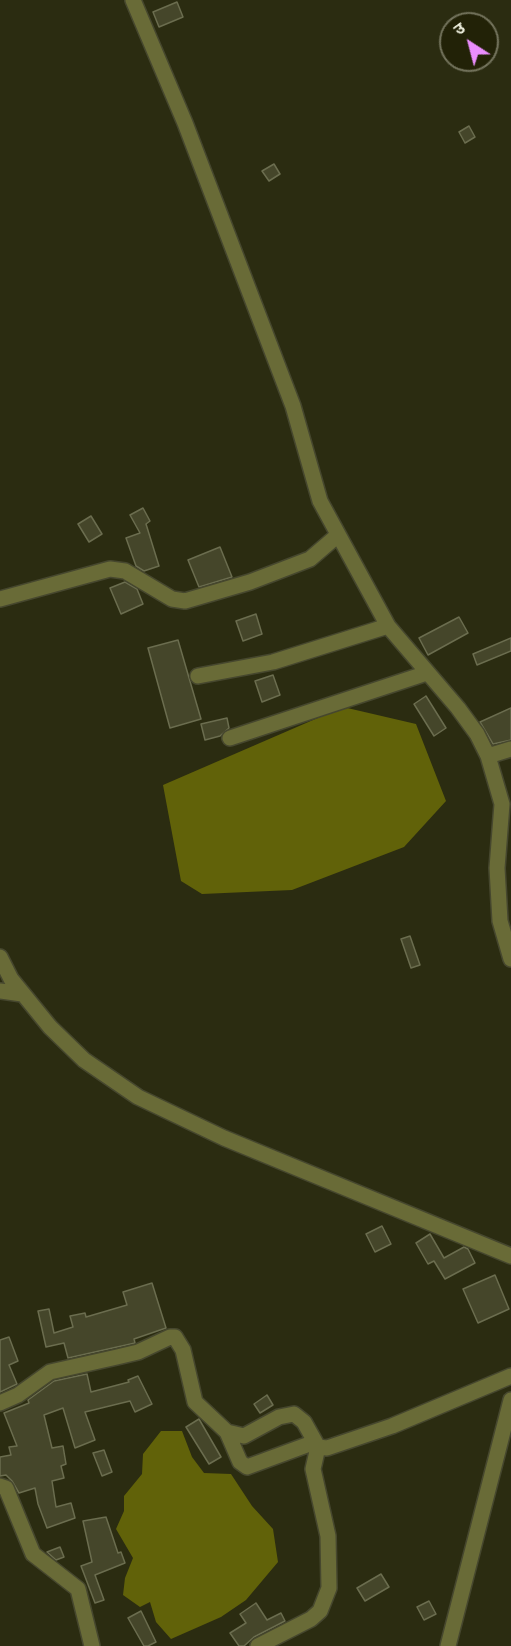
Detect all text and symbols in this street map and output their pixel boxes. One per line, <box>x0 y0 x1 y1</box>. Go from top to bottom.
north arrow <box>439 12 499 72</box>
text: उ <box>449 17 469 40</box>

